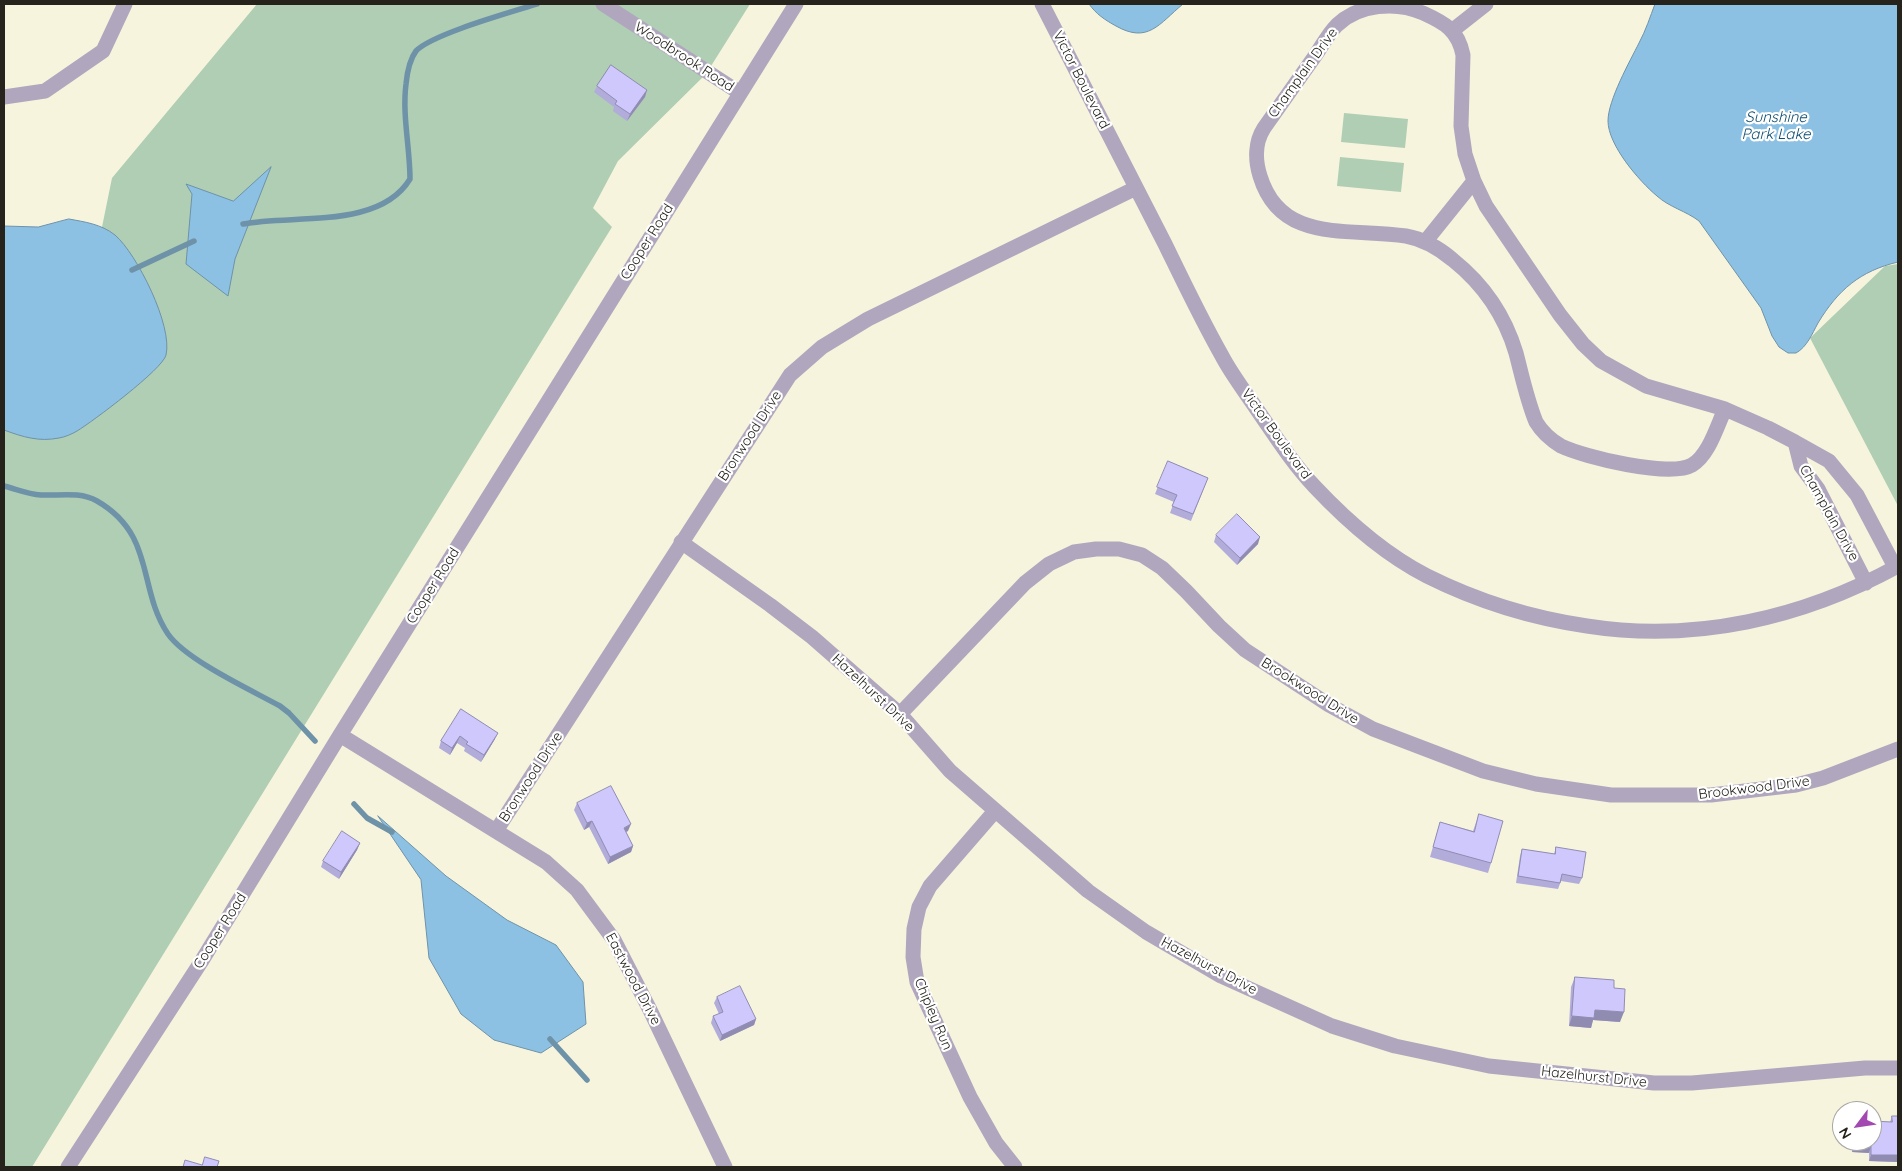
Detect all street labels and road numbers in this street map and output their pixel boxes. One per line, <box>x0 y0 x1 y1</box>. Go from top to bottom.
street label: Woodbrook Road <box>631 19 737 95</box>
street label: Champlain Drive <box>1265 25 1341 121</box>
street label: Victor Boulevard <box>1049 28 1113 132</box>
street label: Cooper Road <box>617 201 677 283</box>
street label: Victor Boulevard <box>1238 385 1314 483</box>
street label: Bronwood Drive <box>715 388 785 484</box>
street label: Champlain Drive <box>1796 462 1862 564</box>
street label: Cooper Road <box>403 545 463 627</box>
street label: Hazelhurst Drive <box>828 651 918 735</box>
street label: Brookwood Drive <box>1258 654 1362 728</box>
street label: Bronwood Drive <box>496 729 566 825</box>
street label: Brookwood Drive <box>1697 773 1811 803</box>
street label: Cooper Road <box>190 890 250 972</box>
street label: Eastwood Drive <box>602 930 664 1028</box>
street label: Hazelhurst Drive <box>1158 934 1260 998</box>
street label: Chipley Run <box>910 975 956 1053</box>
street label: Hazelhurst Drive <box>1540 1063 1648 1091</box>

